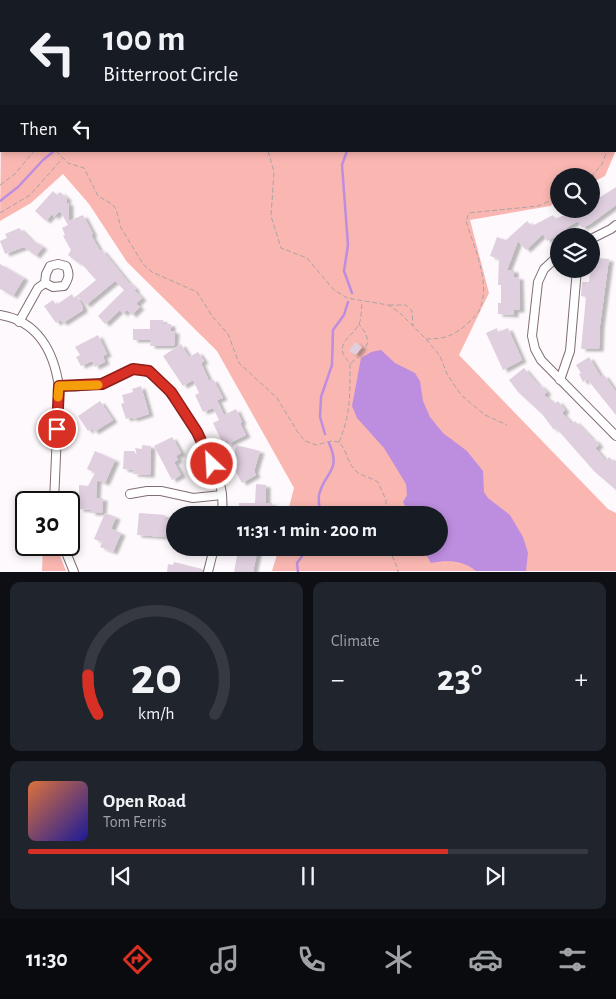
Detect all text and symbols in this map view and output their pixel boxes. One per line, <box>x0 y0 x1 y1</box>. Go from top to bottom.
icon: left <box>20 20 85 85</box>
text: 100 m <box>103 22 186 57</box>
text: Bitterroot Circle <box>103 63 238 85</box>
icon: left <box>68 115 96 143</box>
text: Then <box>20 120 58 139</box>
map controls <box>550 168 600 278</box>
button: search <box>550 168 600 218</box>
button: layers <box>550 228 600 278</box>
pin <box>36 408 78 450</box>
icon: arrive <box>43 415 71 443</box>
position arrow <box>185 437 237 489</box>
speed limit sign: 30 <box>15 491 80 556</box>
text: 11:31 · 1 min · 200 m <box>237 521 377 540</box>
text: Climate <box>331 633 380 649</box>
text: 20 <box>131 651 182 703</box>
text: 23° <box>437 660 482 698</box>
text: − <box>331 666 344 694</box>
text: + <box>575 666 588 694</box>
text: km/h <box>138 705 175 723</box>
text: Open Road <box>103 792 186 811</box>
text: Tom Ferris <box>103 814 167 830</box>
icon: previous <box>107 862 135 890</box>
icon: pause <box>294 862 322 890</box>
icon: next <box>481 862 509 890</box>
icon: directions <box>120 942 155 977</box>
icon: music <box>207 942 242 977</box>
icon: phone <box>294 942 329 977</box>
icon: climate <box>381 942 416 977</box>
icon: car <box>468 942 503 977</box>
icon: filters <box>555 942 590 977</box>
text: 11:30 <box>26 948 68 970</box>

